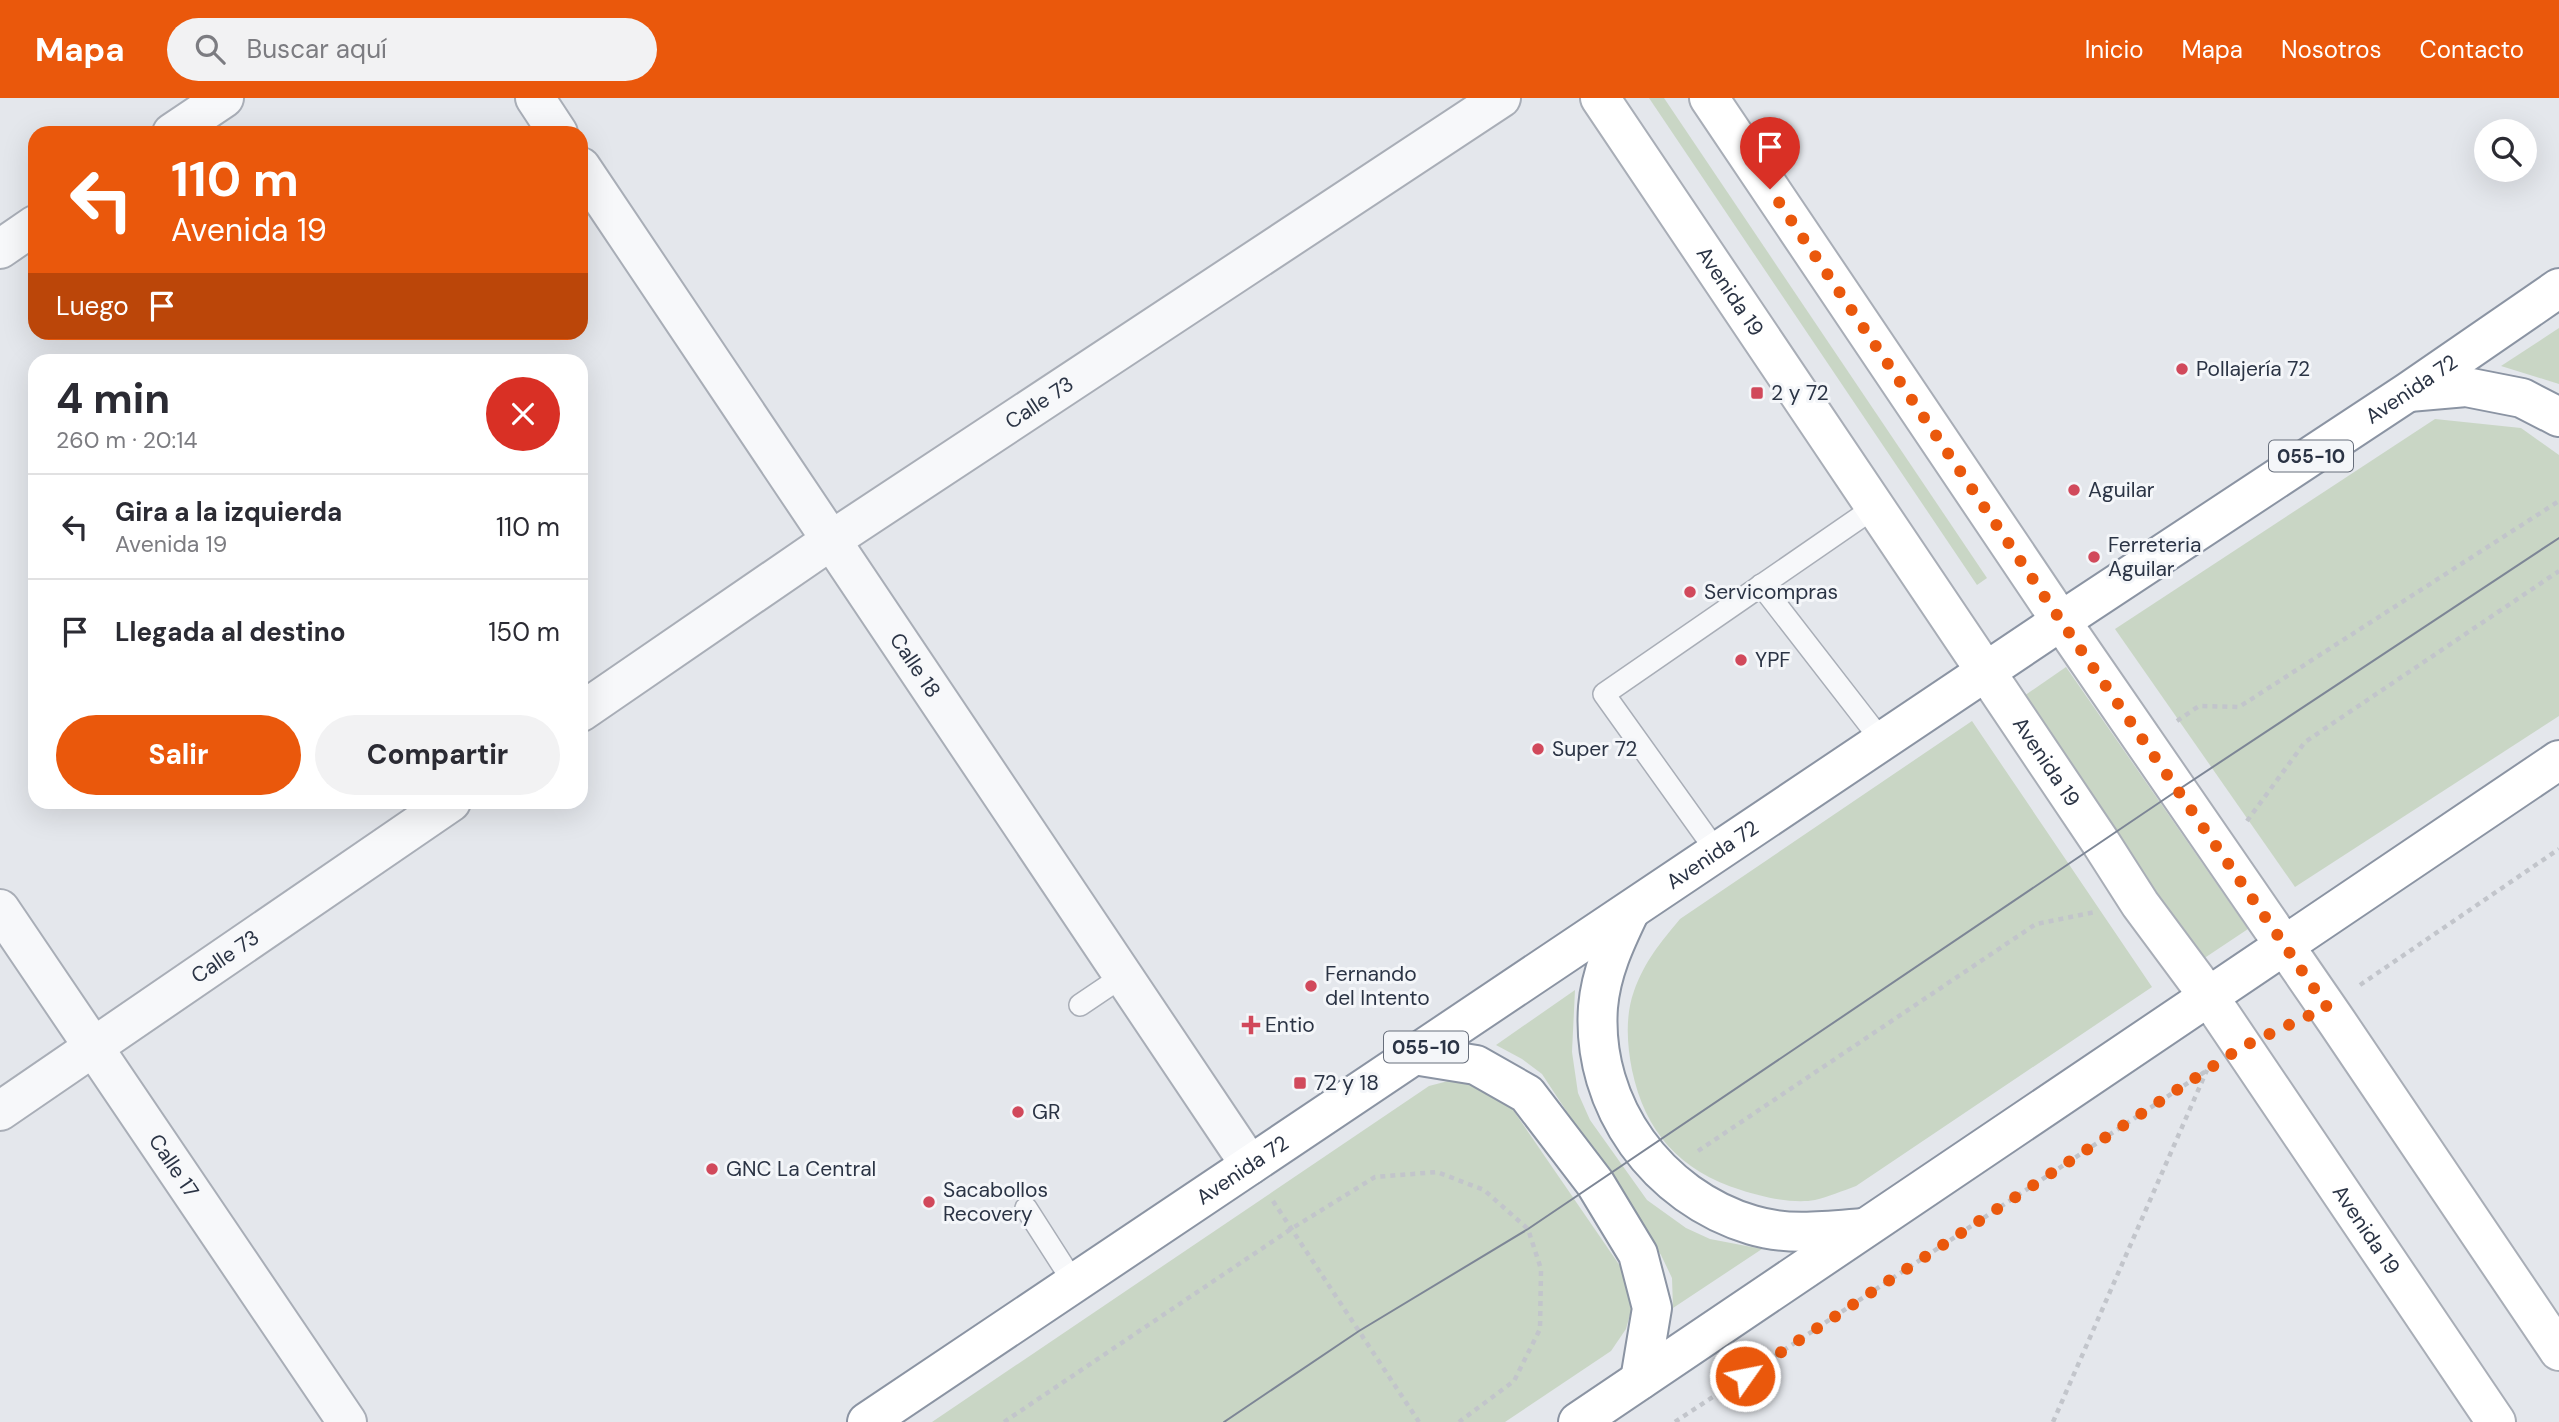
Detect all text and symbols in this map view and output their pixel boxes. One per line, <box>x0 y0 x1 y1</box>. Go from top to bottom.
search box <box>167 18 657 81</box>
text: Mapa <box>35 28 125 71</box>
icon: search <box>191 30 229 68</box>
text: Buscar aquí <box>247 32 387 66</box>
text: Inicio <box>2085 34 2144 65</box>
text: Mapa <box>2182 34 2243 65</box>
text: Nosotros <box>2281 34 2382 65</box>
text: Contacto <box>2420 34 2524 65</box>
pin <box>1740 117 1800 189</box>
map controls <box>2474 119 2537 182</box>
button: search <box>2474 119 2537 182</box>
icon: arrive <box>1751 128 1789 166</box>
text: 110 m <box>171 147 299 211</box>
icon: left <box>56 154 147 245</box>
text: Avenida 19 <box>171 209 327 251</box>
street label: Avenida 19 <box>1690 241 1770 342</box>
icon: arrive <box>143 287 181 325</box>
text: Luego <box>56 289 129 323</box>
street label: Avenida 72 <box>2360 348 2463 430</box>
place label: Pollajería 72 <box>2196 355 2310 383</box>
marker: Pollajería 72 <box>2174 361 2190 377</box>
street label: Calle 73 <box>1000 370 1079 436</box>
text: 4 min <box>56 371 170 426</box>
button: close <box>486 377 560 451</box>
place label: 2 y 72 <box>1771 379 1829 407</box>
marker: 2 y 72 <box>1749 385 1765 401</box>
text: 260 m · 20:14 <box>56 425 197 455</box>
road number: 055-10 <box>2269 440 2353 472</box>
place label: Aguilar <box>2088 476 2155 504</box>
marker: Aguilar <box>2066 482 2082 498</box>
text: Gira a la izquierda <box>115 495 342 529</box>
icon: left <box>56 508 94 546</box>
text: 110 m <box>496 510 560 544</box>
text: Avenida 19 <box>115 529 227 559</box>
place label: Ferreteria Aguilar <box>2108 531 2202 583</box>
marker: Ferreteria Aguilar <box>2086 549 2102 565</box>
place label: Servicompras <box>1704 578 1838 606</box>
marker: Servicompras <box>1682 584 1698 600</box>
icon: arrive <box>56 613 94 651</box>
text: Llegada al destino <box>115 615 346 649</box>
text: 150 m <box>488 615 560 649</box>
street label: Calle 18 <box>883 627 947 703</box>
place label: YPF <box>1755 646 1791 674</box>
marker: YPF <box>1733 652 1749 668</box>
street label: Avenida 19 <box>2006 712 2087 812</box>
button: Salir <box>56 715 301 795</box>
button: Compartir <box>315 715 560 795</box>
place label: Super 72 <box>1552 735 1637 763</box>
marker: Super 72 <box>1530 741 1546 757</box>
street label: Avenida 72 <box>1661 814 1764 896</box>
street label: Calle 73 <box>186 924 265 990</box>
place label: Fernando del Intento <box>1325 960 1430 1012</box>
marker: Fernando del Intento <box>1303 978 1319 994</box>
place label: Entio <box>1265 1011 1315 1039</box>
marker: Entio <box>1243 1017 1259 1033</box>
road number: 055-10 <box>1384 1032 1468 1063</box>
place label: 72 y 18 <box>1314 1069 1379 1097</box>
marker: 72 y 18 <box>1292 1075 1308 1091</box>
place label: GR <box>1032 1098 1060 1126</box>
marker: GR <box>1010 1104 1026 1120</box>
street label: Calle 17 <box>142 1128 205 1203</box>
street label: Avenida 72 <box>1191 1129 1294 1211</box>
place label: GNC La Central <box>726 1155 876 1183</box>
marker: GNC La Central <box>704 1161 720 1177</box>
place label: Sacabollos Recovery <box>943 1176 1048 1228</box>
street label: Avenida 19 <box>2326 1180 2407 1280</box>
marker: Sacabollos Recovery <box>921 1194 937 1210</box>
position arrow <box>1708 1339 1782 1413</box>

